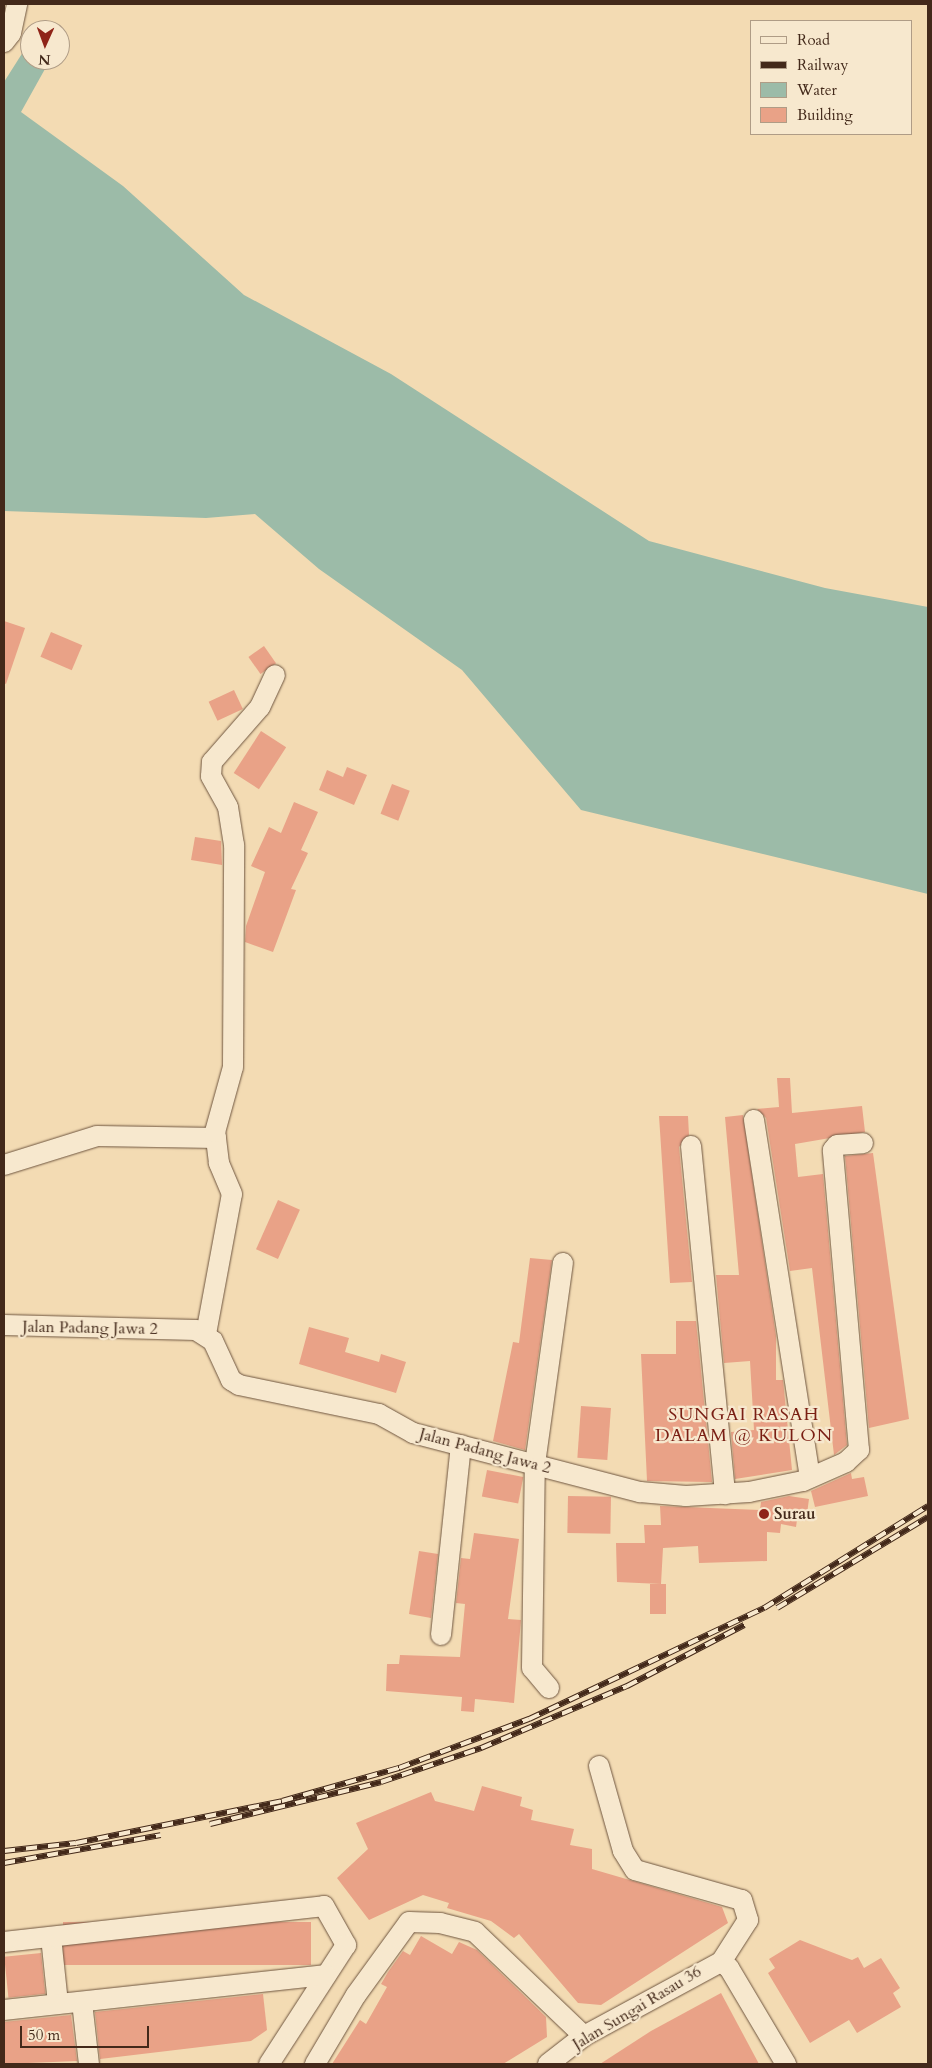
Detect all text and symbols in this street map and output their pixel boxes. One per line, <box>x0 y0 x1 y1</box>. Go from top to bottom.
north arrow <box>20 20 70 70</box>
legend <box>750 20 912 135</box>
text: Road <box>797 30 830 50</box>
text: N <box>38 50 51 69</box>
text: Railway <box>797 55 848 75</box>
text: Water <box>797 80 837 100</box>
text: Building <box>797 105 853 125</box>
street label: Jalan Padang Jawa 2 <box>22 1317 158 1339</box>
district label: SUNGAI RASAH DALAM @ KULON <box>653 1405 835 1448</box>
street label: Jalan Padang Jawa 2 <box>417 1424 553 1478</box>
place label: Surau <box>774 1504 816 1524</box>
marker: Surau <box>758 1508 770 1520</box>
street label: Jalan Sungai Rasau 36 <box>569 1962 705 2054</box>
scale bar <box>22 2016 151 2048</box>
text: 50 m <box>28 2025 60 2045</box>

